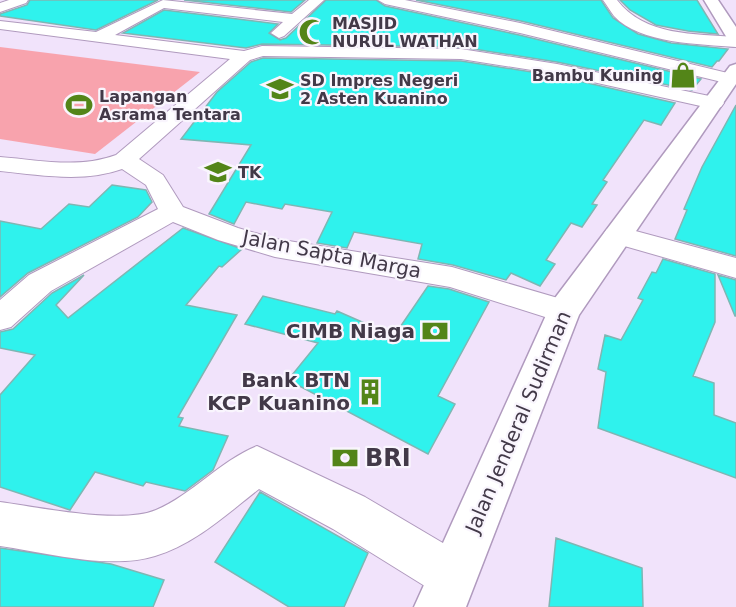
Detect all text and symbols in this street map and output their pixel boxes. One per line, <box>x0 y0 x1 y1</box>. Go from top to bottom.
place label: MASJID NURUL WATHAN <box>332 14 478 51</box>
mosque icon: MASJID NURUL WATHAN <box>297 17 327 47</box>
shop icon: Bambu Kuning <box>668 60 698 90</box>
place label: Bambu Kuning <box>532 66 663 85</box>
place label: SD Impres Negeri 2 Asten Kuanino <box>300 71 458 108</box>
school or university icon: SD Impres Negeri 2 Asten Kuanino <box>265 74 295 104</box>
place label: Lapangan Asrama Tentara <box>99 87 241 124</box>
sports icon: Lapangan Asrama Tentara <box>64 90 94 120</box>
school or university icon: TK <box>203 157 233 187</box>
place label: TK <box>238 163 262 182</box>
street label: Jalan Sapta Marga <box>239 225 423 283</box>
street label: Jalan Jenderal Sudirman <box>459 307 576 539</box>
bank icon: CIMB Niaga <box>420 316 450 346</box>
place label: CIMB Niaga <box>286 319 415 343</box>
place label: Bank BTN KCP Kuanino <box>207 368 350 415</box>
building icon: Bank BTN KCP Kuanino <box>355 377 385 407</box>
bank icon: BRI <box>330 443 360 473</box>
place label: BRI <box>365 444 411 472</box>

